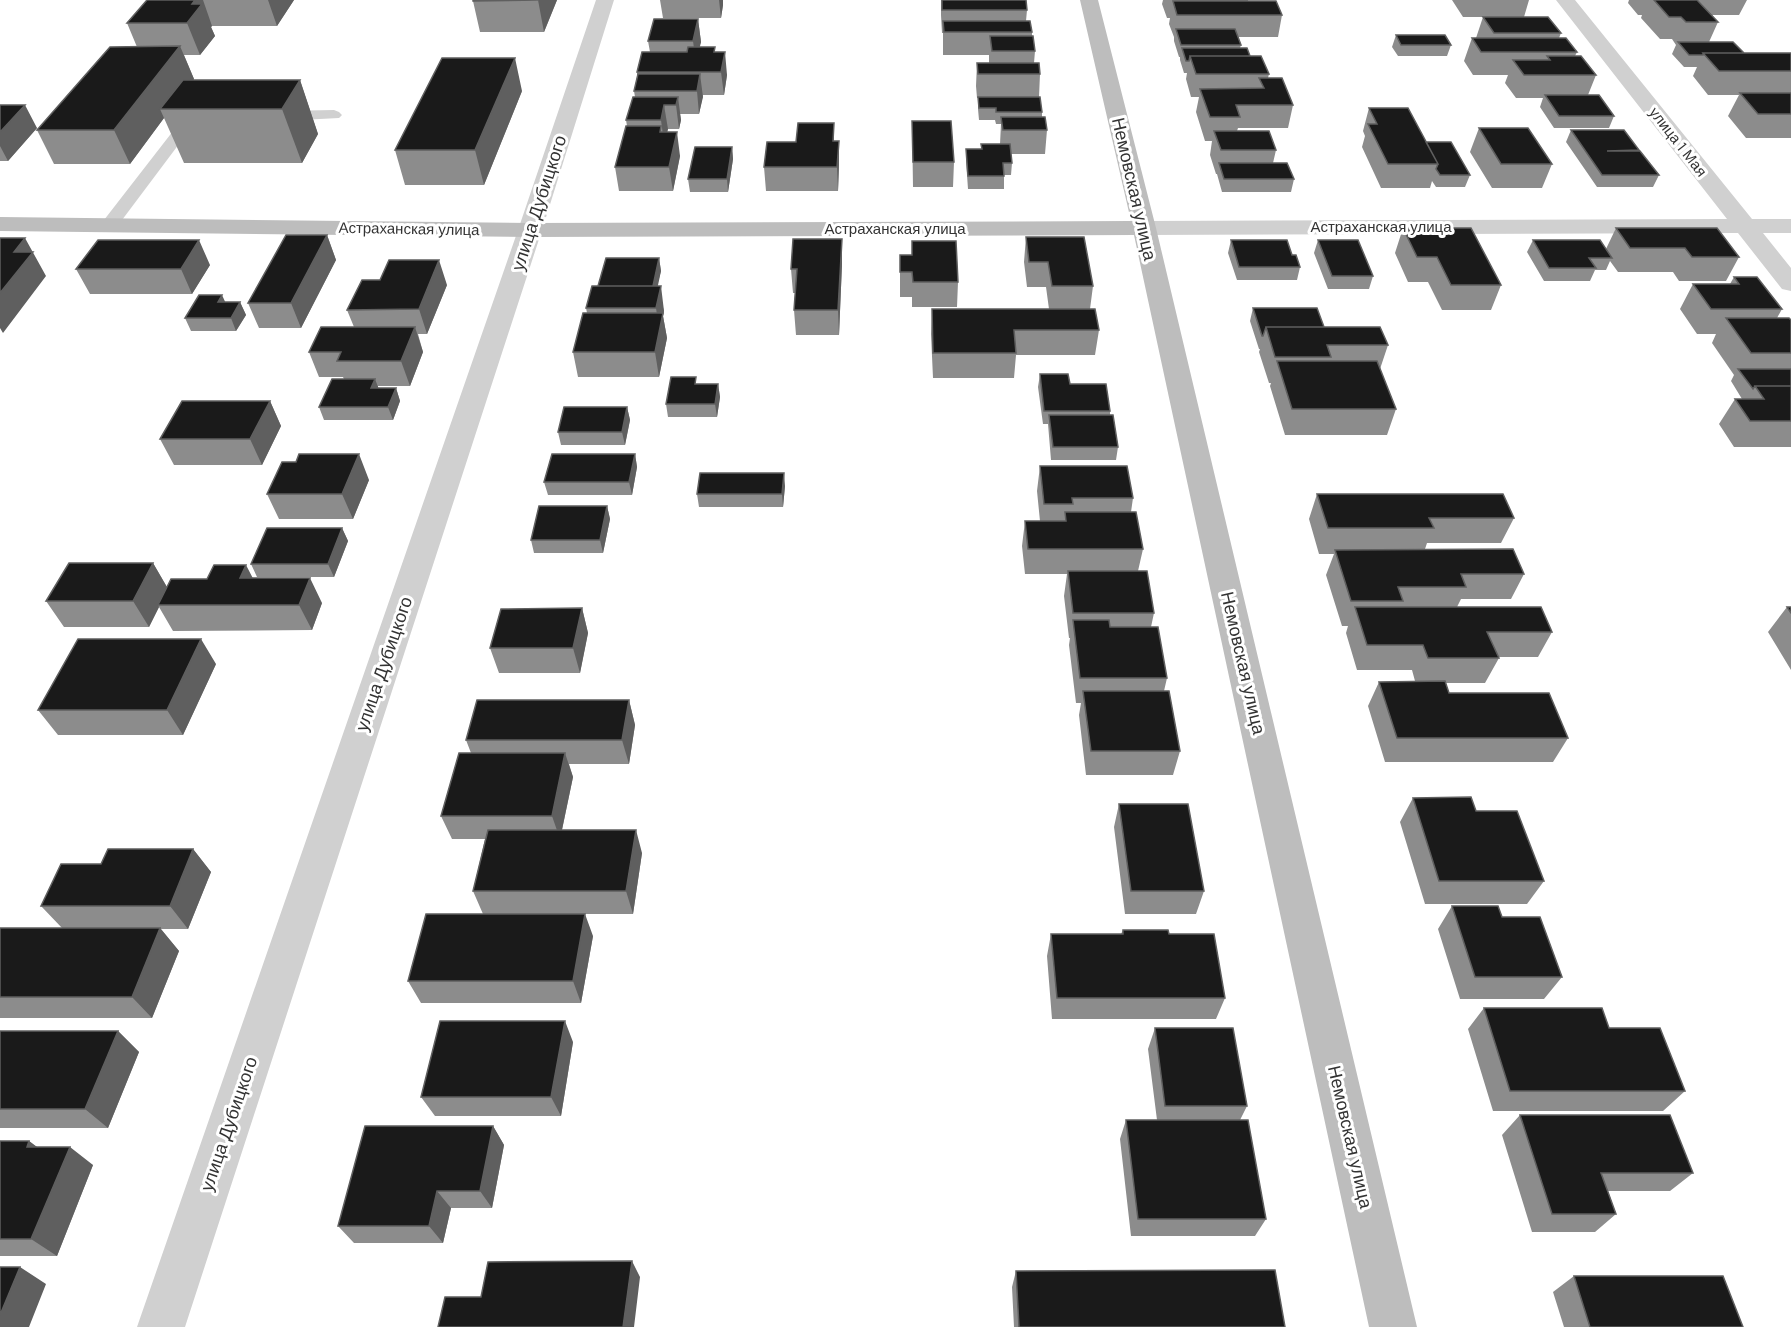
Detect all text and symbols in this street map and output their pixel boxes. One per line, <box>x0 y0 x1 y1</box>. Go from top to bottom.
street label: улица 1 Мая <box>1645 103 1711 181</box>
street label: Немовская улица <box>1106 115 1162 264</box>
street label: улица Дубицкого <box>506 132 572 274</box>
street label: Астраханская улица <box>1310 217 1452 237</box>
street label: Астраханская улица <box>338 218 480 240</box>
street label: Астраханская улица <box>824 219 966 239</box>
street label: Немовская улица <box>1215 589 1271 738</box>
street label: улица Дубицкого <box>350 593 418 735</box>
street label: улица Дубицкого <box>195 1053 263 1195</box>
street label: Немовская улица <box>1322 1063 1378 1212</box>

